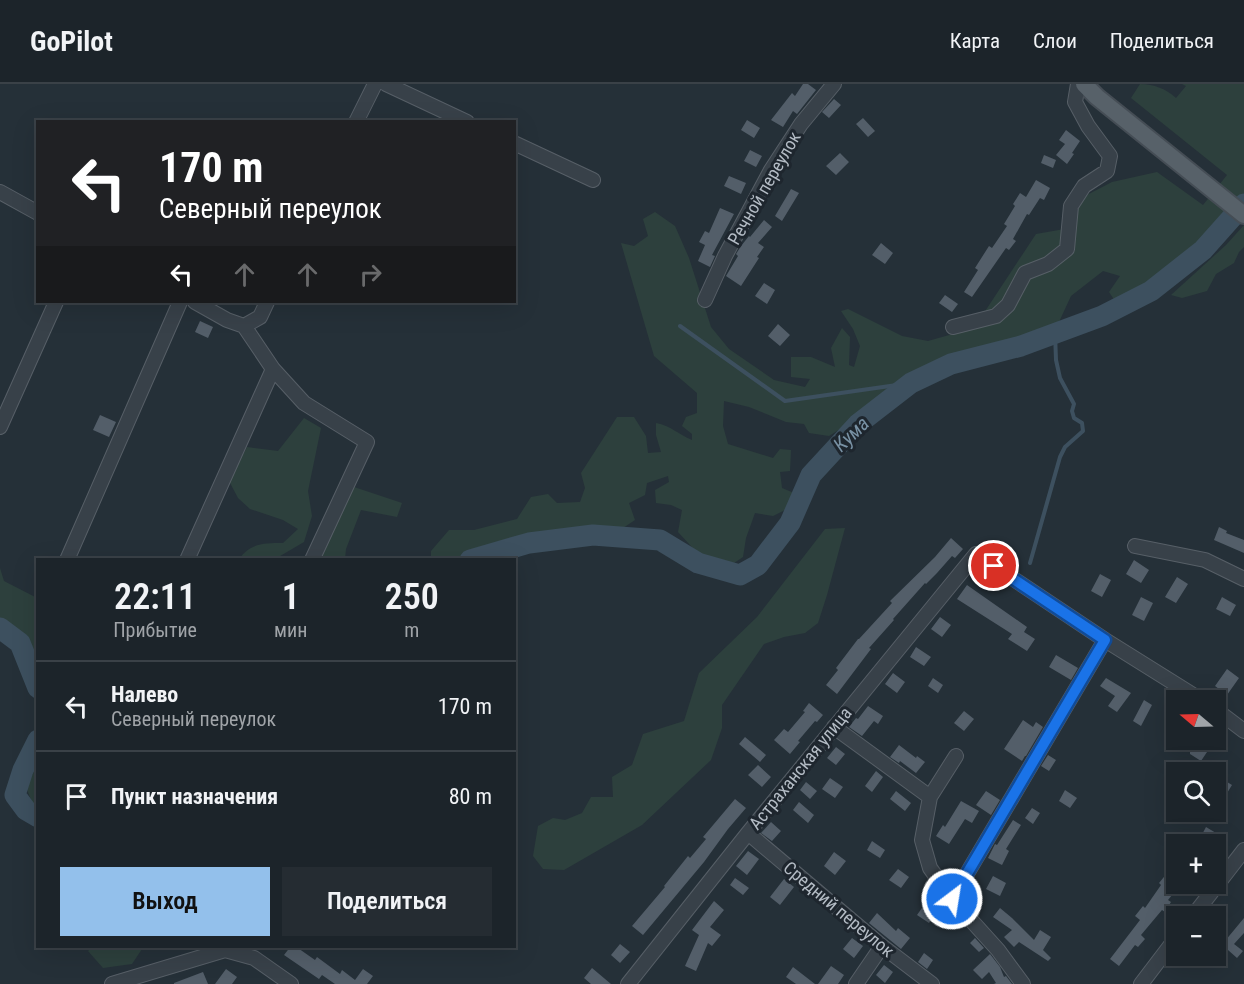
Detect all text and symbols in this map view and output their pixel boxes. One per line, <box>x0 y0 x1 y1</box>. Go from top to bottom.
text: GoPilot <box>30 25 113 58</box>
text: Карта <box>950 29 1000 53</box>
text: Слои <box>1033 29 1077 53</box>
text: Поделиться <box>1110 29 1214 53</box>
street label: Речной переулок <box>723 127 805 248</box>
text: 170 m <box>159 143 264 192</box>
icon: left <box>60 144 138 222</box>
text: Северный переулок <box>159 193 382 225</box>
icon: left <box>165 258 198 291</box>
icon: ahead <box>228 258 261 291</box>
icon: ahead <box>291 258 324 291</box>
icon: right <box>354 258 387 291</box>
water label: Кума <box>828 411 874 457</box>
pin <box>968 540 1019 591</box>
icon: arrive <box>977 549 1010 582</box>
text: 22:11 <box>114 576 196 618</box>
text: 1 <box>282 576 300 618</box>
text: 250 <box>385 576 439 618</box>
text: Прибытие <box>113 618 197 642</box>
text: мин <box>274 618 307 642</box>
text: m <box>404 618 419 642</box>
text: Налево <box>111 682 178 707</box>
icon: left <box>60 690 93 723</box>
north arrow <box>1166 690 1226 750</box>
map controls <box>1166 690 1226 966</box>
text: 170 m <box>438 694 492 719</box>
street label: Астраханская улица <box>744 703 856 833</box>
text: Северный переулок <box>111 707 276 731</box>
button: search <box>1166 762 1226 822</box>
icon: arrive <box>60 780 93 813</box>
text: Пункт назначения <box>111 784 278 809</box>
text: 80 m <box>449 784 492 809</box>
button: + <box>1166 834 1226 894</box>
street label: Средний переулок <box>780 857 899 961</box>
button: Выход <box>60 867 270 936</box>
button: Поделиться <box>282 867 492 936</box>
position arrow <box>920 867 984 931</box>
button: − <box>1166 906 1226 966</box>

